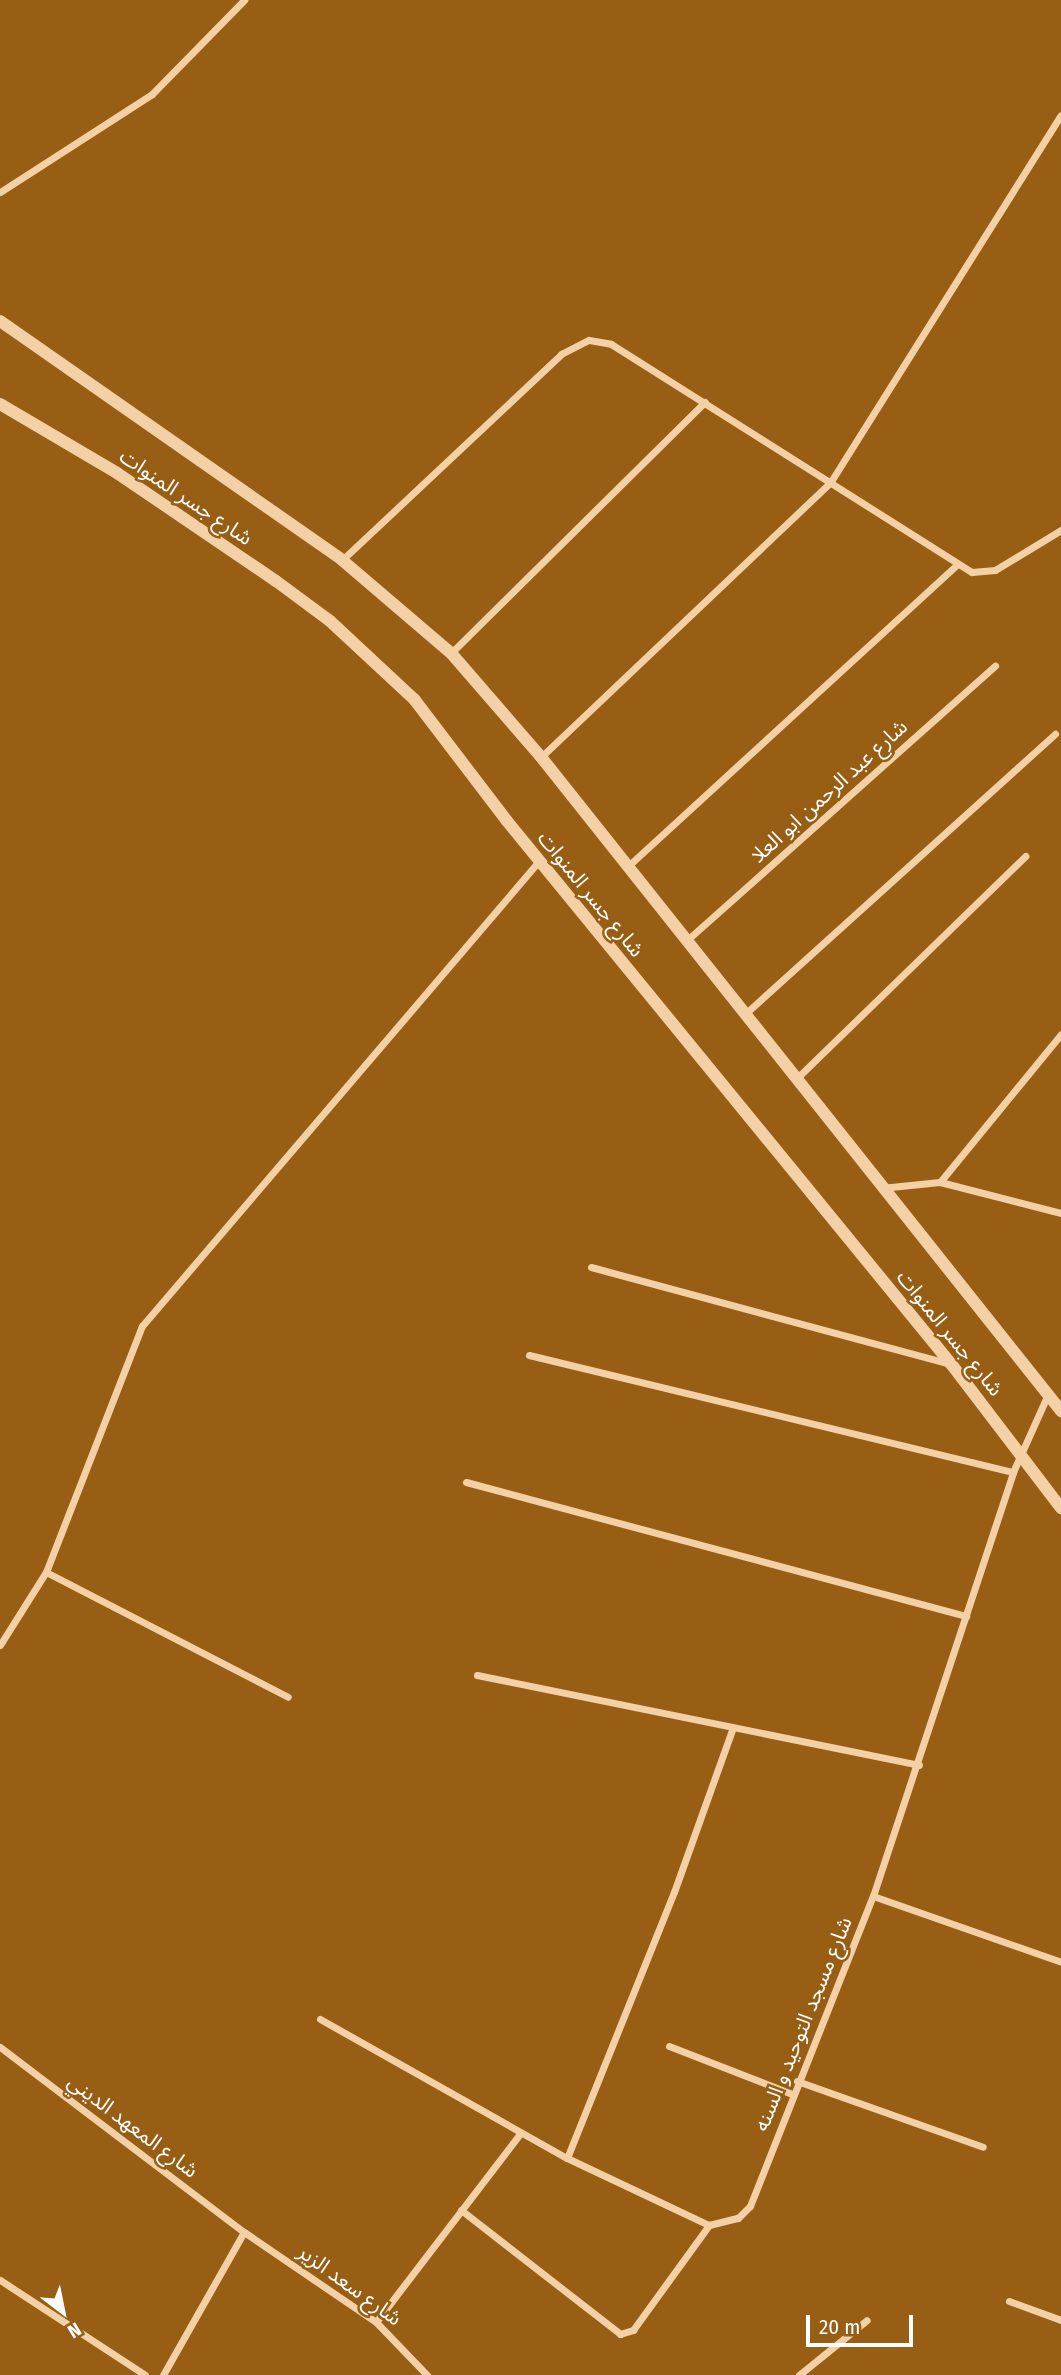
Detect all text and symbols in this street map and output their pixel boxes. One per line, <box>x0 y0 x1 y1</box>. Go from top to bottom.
street label: شارع جسر المنوات <box>115 443 257 551</box>
street label: شارع عبد الرحمن ابو العلا <box>746 714 912 868</box>
street label: شارع جسر المنوات <box>532 826 650 962</box>
street label: شارع جسر المنوات <box>891 1265 1009 1401</box>
street label: شارع مسجد التوحيد و السنه <box>748 1913 858 2135</box>
street label: شارع المعهد الديني <box>63 2069 203 2183</box>
street label: شارع سعد الزير <box>293 2239 407 2331</box>
north arrow <box>28 2277 98 2347</box>
scale bar <box>809 2302 916 2346</box>
text: 20 m <box>819 2314 860 2340</box>
text: N <box>63 2317 85 2343</box>

